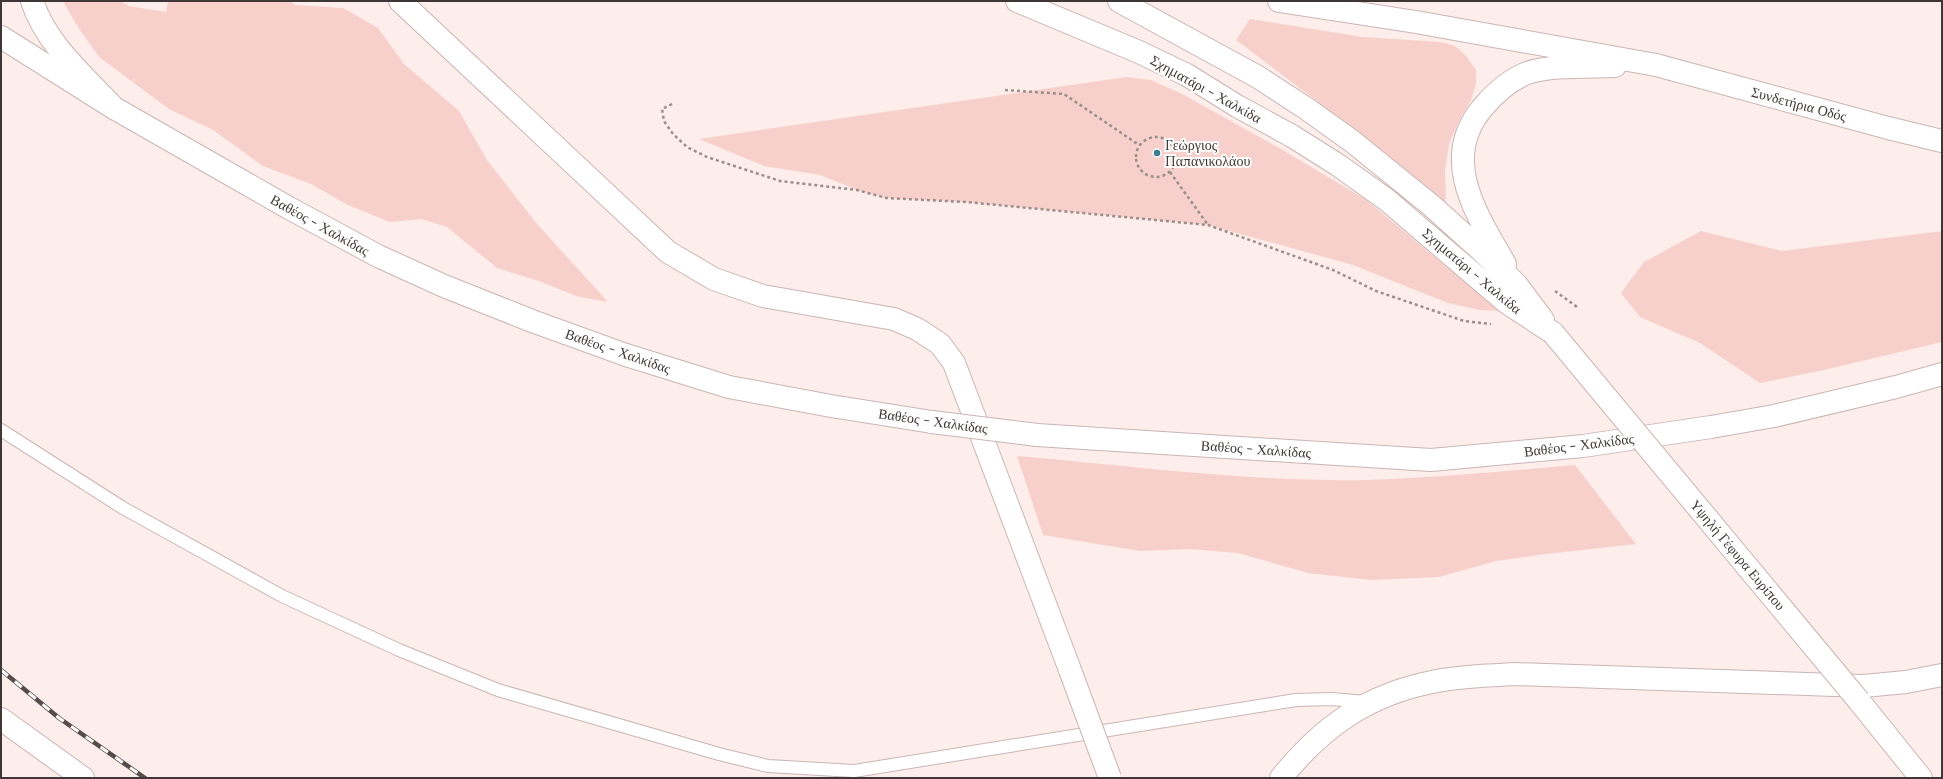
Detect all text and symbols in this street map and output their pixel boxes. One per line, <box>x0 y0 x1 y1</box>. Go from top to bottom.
street label: Σχηματάρι - Χαλκίδα <box>1147 51 1265 127</box>
street label: Συνδετήρια Οδός <box>1749 83 1849 125</box>
place label: Γεώργιος Παπανικολάου <box>1165 136 1250 170</box>
marker: Γεώργιος Παπανικολάου <box>1152 148 1162 158</box>
street label: Βαθέος - Χαλκίδας <box>267 190 373 260</box>
street label: Σχηματάρι - Χαλκίδα <box>1419 224 1526 318</box>
street label: Βαθέος - Χαλκίδας <box>563 325 674 378</box>
street label: Βαθέος - Χαλκίδας <box>877 404 989 438</box>
street label: Βαθέος - Χαλκίδας <box>1523 429 1635 461</box>
street label: Βαθέος - Χαλκίδας <box>1200 436 1312 462</box>
street label: Υψηλή Γέφυρα Ευρίπου <box>1687 496 1790 614</box>

